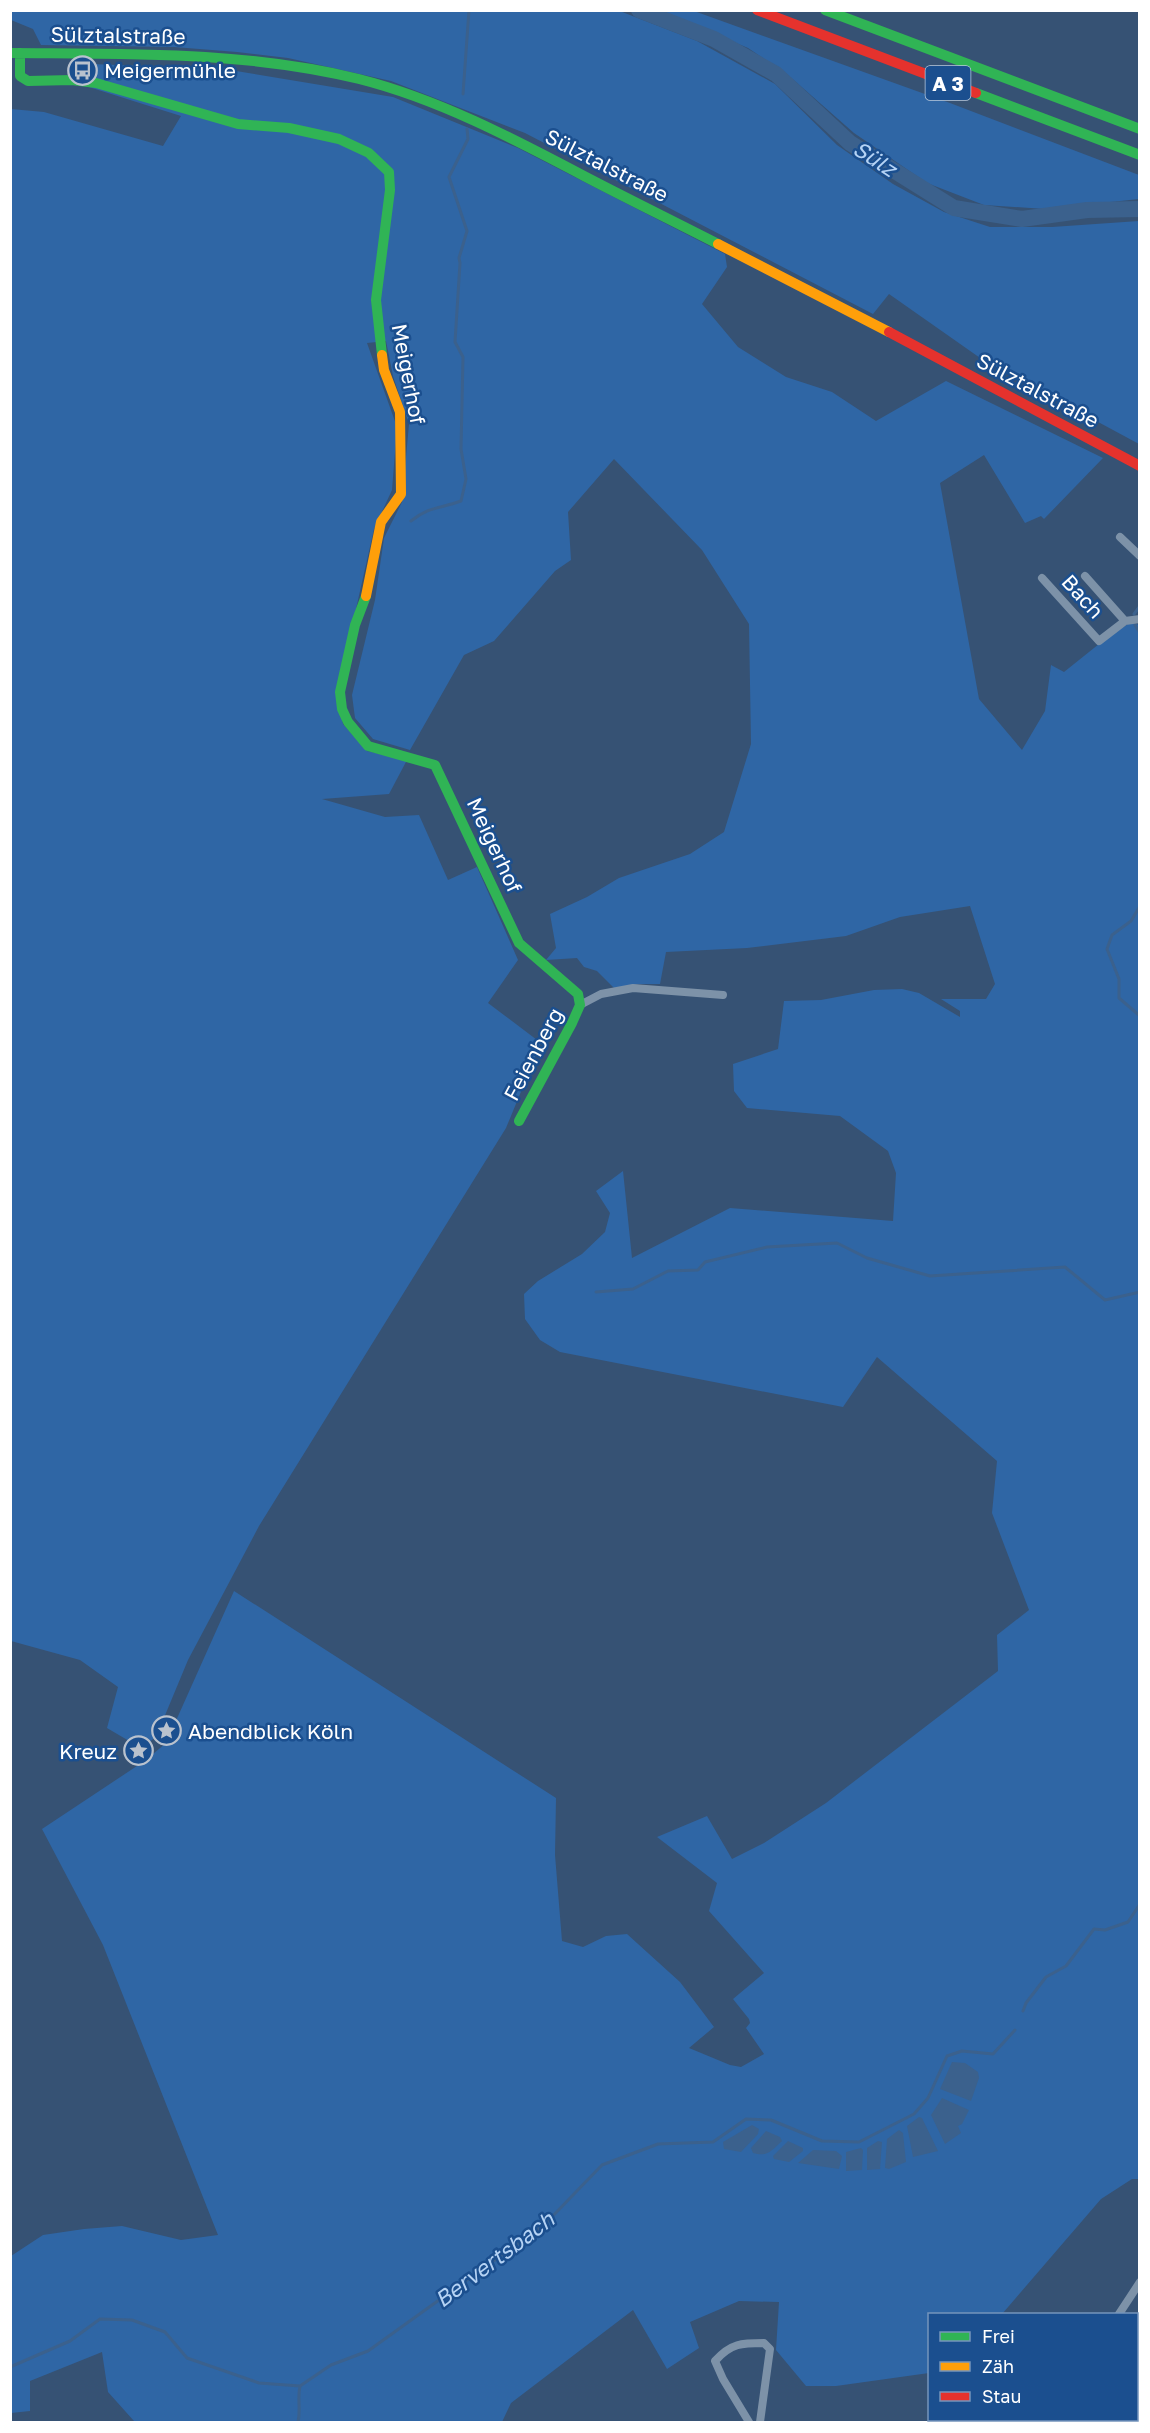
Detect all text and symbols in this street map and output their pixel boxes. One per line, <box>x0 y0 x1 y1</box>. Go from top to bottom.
street label: Sülztalstraße <box>50 21 186 49</box>
bus stop icon: Meigermühle <box>67 54 99 86</box>
place label: Meigermühle <box>104 57 236 83</box>
road number: A 3 <box>926 66 970 100</box>
street label: Sülztalstraße <box>541 123 673 207</box>
water label: Sülz <box>848 134 904 183</box>
street label: Meigerhof <box>386 321 432 427</box>
street label: Sülztalstraße <box>972 347 1104 433</box>
street label: Bach <box>1057 569 1109 623</box>
street label: Meigerhof <box>462 793 529 897</box>
street label: Feienberg <box>498 1003 568 1105</box>
place icon: Abendblick Köln <box>151 1715 183 1747</box>
place label: Abendblick Köln <box>188 1718 353 1744</box>
place icon: Kreuz <box>122 1735 154 1767</box>
place label: Kreuz <box>59 1738 117 1764</box>
water label: Bervertsbach <box>429 2205 560 2313</box>
legend <box>928 2313 1138 2421</box>
text: Frei <box>982 2325 1015 2347</box>
text: Zäh <box>982 2355 1014 2377</box>
text: Stau <box>982 2385 1021 2407</box>

